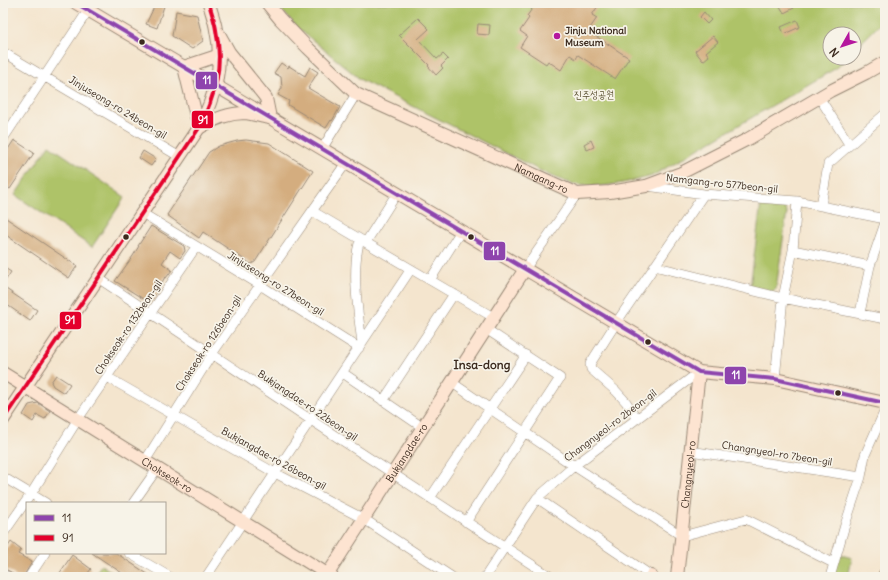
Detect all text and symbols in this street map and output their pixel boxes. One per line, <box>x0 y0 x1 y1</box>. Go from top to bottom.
place label: Jinju National Museum <box>565 24 626 49</box>
north arrow <box>822 26 862 66</box>
marker: Jinju National Museum <box>552 31 562 41</box>
unlabelled marker <box>137 37 147 47</box>
text: N <box>826 45 842 60</box>
line badge: 11 <box>195 71 218 90</box>
street label: Jinjuseong-ro 24beon-gil <box>66 73 169 142</box>
text: 11 <box>203 73 211 87</box>
park label: 진주성공원 <box>574 88 614 101</box>
line badge: 91 <box>191 110 214 129</box>
text: 91 <box>198 113 208 127</box>
street label: Namgang-ro <box>512 161 571 196</box>
street label: Namgang-ro 577beon-gil <box>665 171 778 196</box>
unlabelled marker <box>121 232 131 242</box>
unlabelled marker <box>466 232 476 242</box>
line badge: 11 <box>483 241 506 261</box>
text: 11 <box>491 244 499 258</box>
street label: Jinjuseong-ro 27beon-gil <box>225 248 326 318</box>
street label: Chokseok-ro 132beon-gil <box>92 277 165 377</box>
street label: Chokseok-ro 126beon-gil <box>173 293 244 394</box>
line badge: 91 <box>59 311 82 330</box>
text: 91 <box>65 313 75 327</box>
unlabelled marker <box>643 337 653 347</box>
district label: Insa-dong <box>454 357 511 373</box>
line badge: 11 <box>724 366 747 385</box>
street label: Bukjangdae-ro 22beon-gil <box>255 367 360 444</box>
text: 11 <box>732 368 740 382</box>
street label: Changnyeol-ro 2beon-gil <box>562 386 659 464</box>
unlabelled marker <box>833 388 843 398</box>
street label: Bukjangdae-ro <box>383 421 431 485</box>
street label: Bukjangdae-ro 26beon-gil <box>219 424 328 493</box>
street label: Changnyeol-ro 7beon-gil <box>721 438 833 469</box>
street label: Changnyeol-ro <box>678 440 699 509</box>
street label: Chokseok-ro <box>139 454 195 496</box>
legend <box>26 502 166 554</box>
text: 11 <box>62 510 72 525</box>
text: 91 <box>62 530 74 545</box>

